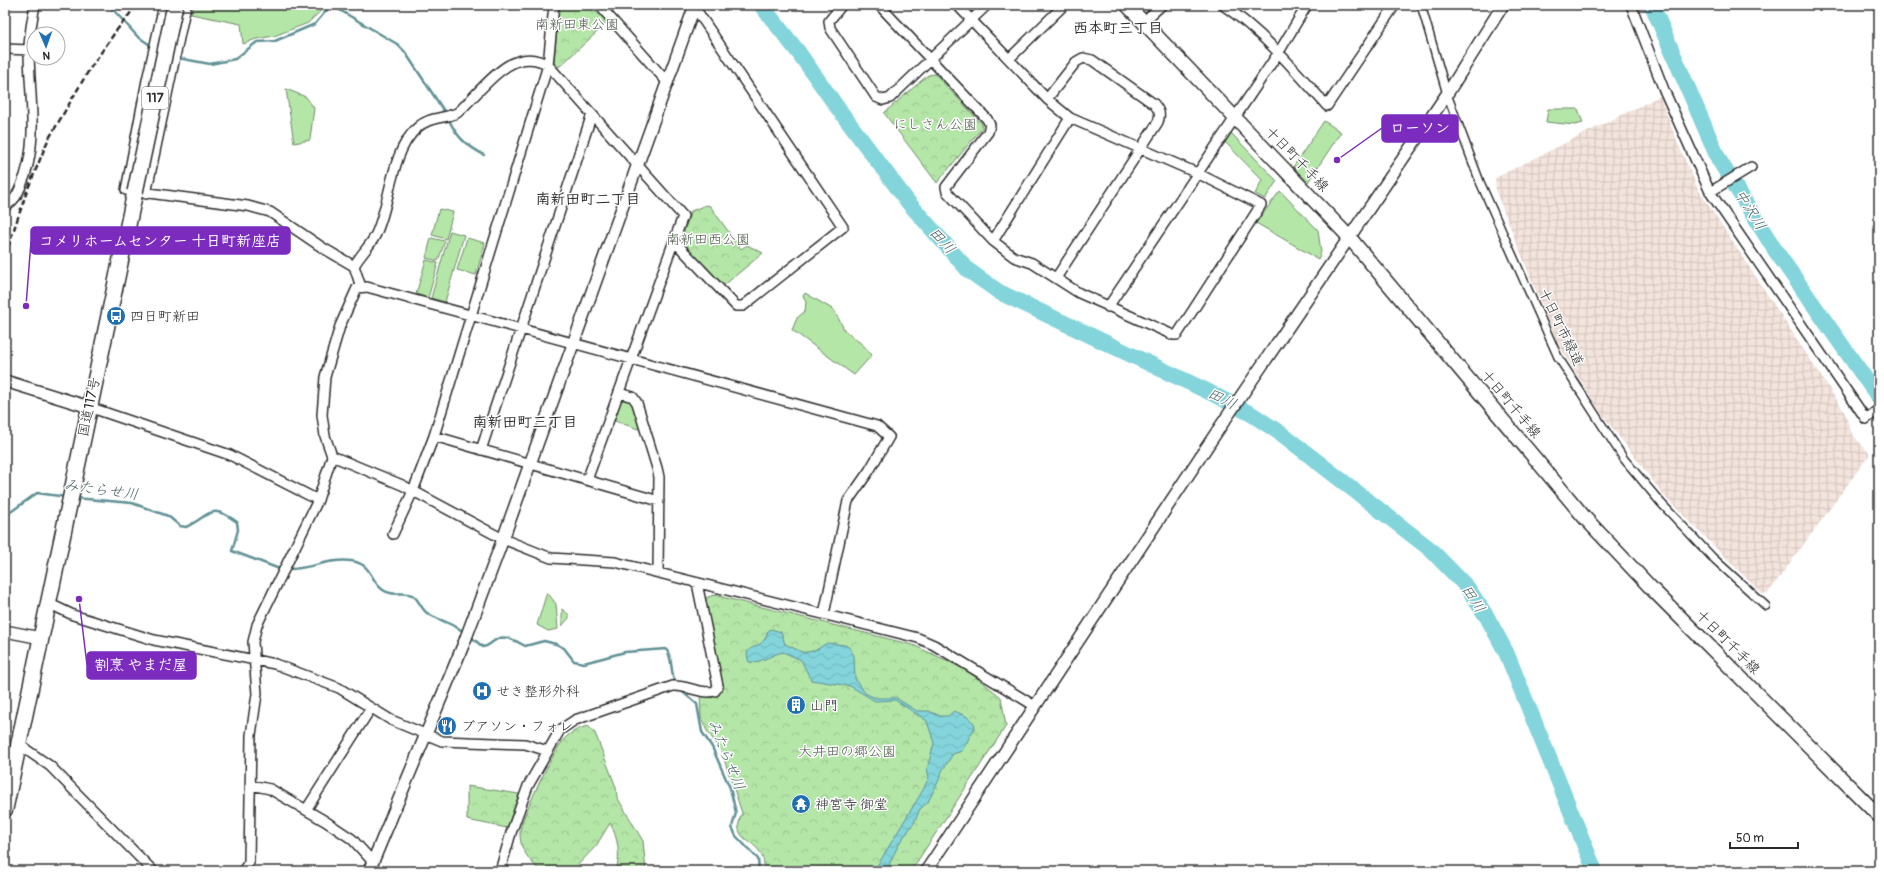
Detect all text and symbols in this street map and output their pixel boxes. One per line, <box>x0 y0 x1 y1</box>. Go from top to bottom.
park label: 南新田東公園 <box>535 16 619 33</box>
district label: 西本町三丁目 <box>1073 19 1163 38</box>
north arrow <box>26 26 66 66</box>
text: N <box>42 49 50 62</box>
road number: 117 <box>142 87 168 109</box>
callout: ローソン <box>1382 115 1458 142</box>
park label: にしさん公園 <box>893 116 977 133</box>
text: ローソン <box>1390 119 1450 138</box>
street label: 十日町千手線 <box>1262 123 1332 195</box>
water label: 中沢川 <box>1730 186 1770 234</box>
district label: 南新田町二丁目 <box>535 190 641 209</box>
water label: 田川 <box>925 223 959 259</box>
callout: コメリホームセンター 十日町新座店 <box>31 227 290 254</box>
park label: 南新田西公園 <box>666 231 750 248</box>
text: コメリホームセンター 十日町新座店 <box>39 232 281 251</box>
street label: 十日町市緑道 <box>1535 286 1587 368</box>
bus stop icon: 四日町新田 <box>105 305 127 327</box>
place label: 四日町新田 <box>130 308 200 325</box>
street label: 十日町千手線 <box>1477 366 1545 442</box>
street label: 国道117号 <box>74 376 104 438</box>
water label: 田川 <box>1204 384 1240 414</box>
district label: 南新田町三丁目 <box>472 413 578 432</box>
water label: みたらせ川 <box>63 475 139 505</box>
water label: 田川 <box>1457 581 1489 617</box>
street label: 十日町千手線 <box>1692 606 1764 678</box>
callout: 割烹 やまだ屋 <box>87 652 196 679</box>
text: 割烹 やまだ屋 <box>94 656 188 675</box>
hospital icon: せき整形外科 <box>471 680 493 702</box>
place label: せき整形外科 <box>496 683 580 700</box>
building icon: 山門 <box>785 694 807 716</box>
place label: 山門 <box>810 697 838 714</box>
restaurant icon: ブアソン・フォレ <box>436 715 458 737</box>
water label: みたらせ川 <box>703 717 749 793</box>
place label: ブアソン・フォレ <box>461 718 573 735</box>
park label: 大井田の郷公園 <box>798 743 896 760</box>
temple icon: 神宮寺 御堂 <box>790 793 812 815</box>
place label: 神宮寺 御堂 <box>815 796 888 813</box>
scale bar <box>1730 824 1798 850</box>
text: 50 m <box>1736 831 1764 846</box>

